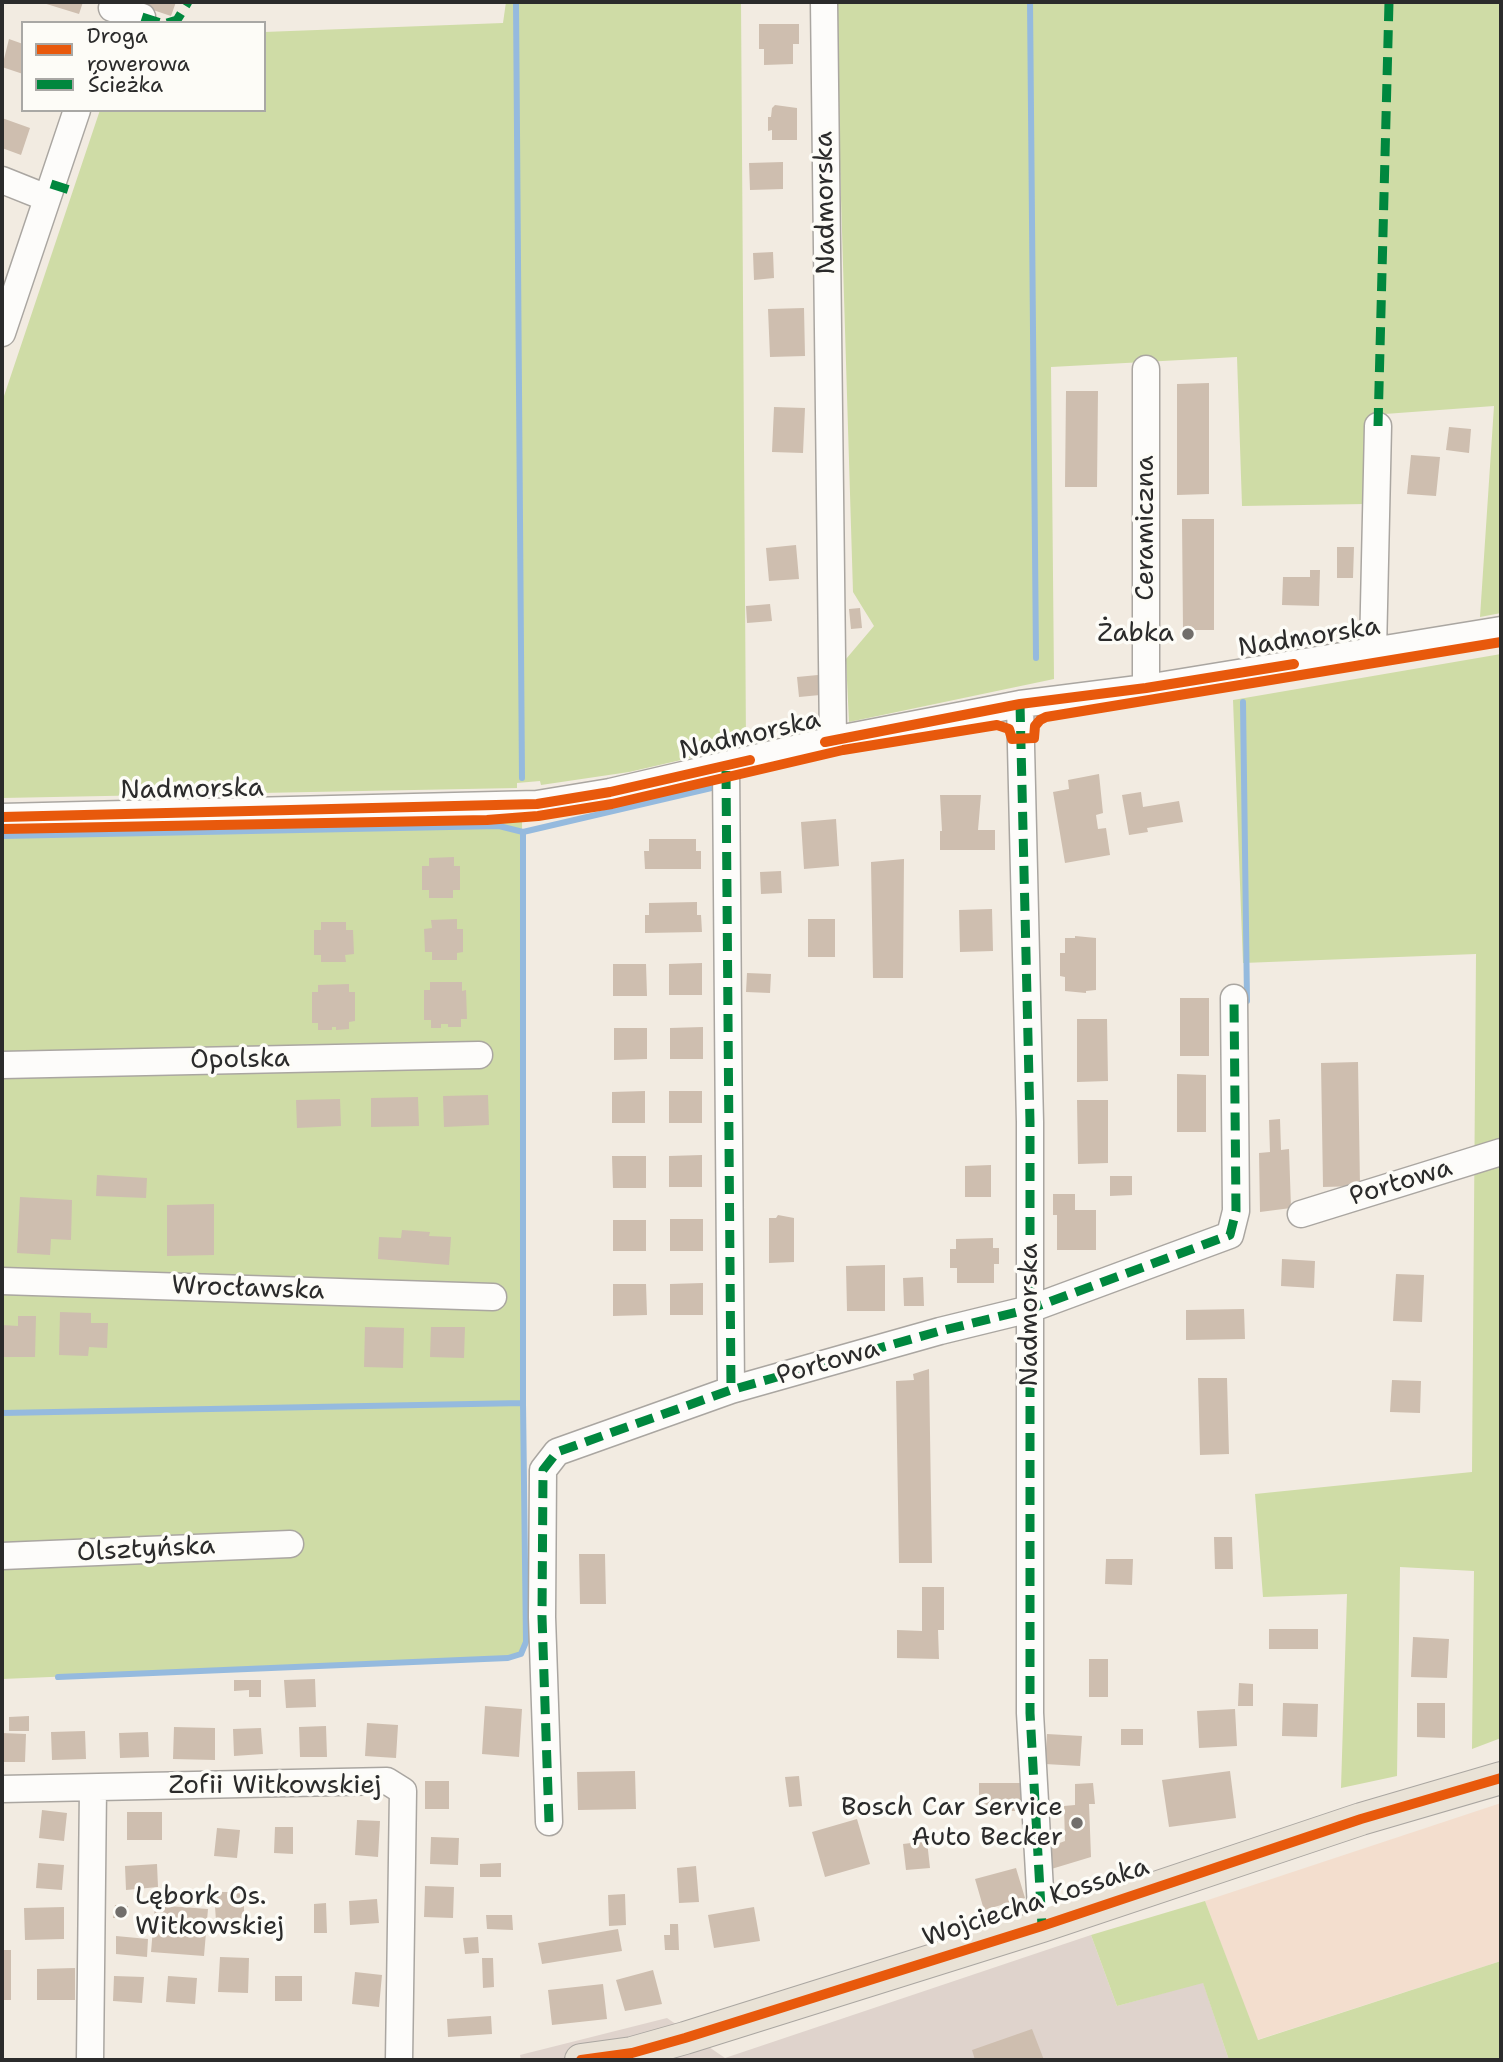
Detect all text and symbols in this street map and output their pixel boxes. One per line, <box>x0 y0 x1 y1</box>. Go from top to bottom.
legend <box>21 21 266 112</box>
text: Droga rowerowa <box>87 22 190 78</box>
text: Ścieżka <box>88 71 163 99</box>
street label: Nadmorska <box>809 131 843 275</box>
street label: Ceramiczna <box>1130 455 1162 601</box>
street label: Nadmorska <box>1236 611 1382 665</box>
place label: Żabka <box>1097 618 1174 650</box>
marker: Żabka <box>1180 626 1196 642</box>
street label: Nadmorska <box>677 705 823 767</box>
street label: Nadmorska <box>120 773 264 807</box>
street label: Opolska <box>190 1044 290 1076</box>
street label: Portowa <box>1346 1153 1456 1213</box>
street label: Nadmorska <box>1014 1243 1046 1387</box>
street label: Wrocławska <box>171 1271 325 1307</box>
street label: Portowa <box>773 1333 883 1393</box>
street label: Olsztyńska <box>76 1531 216 1569</box>
street label: Zofii Witkowskiej <box>169 1770 381 1802</box>
place label: Bosch Car Service Auto Becker <box>841 1792 1063 1854</box>
marker: Bosch Car Service Auto Becker <box>1069 1815 1085 1831</box>
street label: Wojciecha Kossaka <box>919 1852 1153 1954</box>
place label: Lębork Os. Witkowskiej <box>135 1881 284 1942</box>
marker: Lębork Os. Witkowskiej <box>113 1904 129 1920</box>

